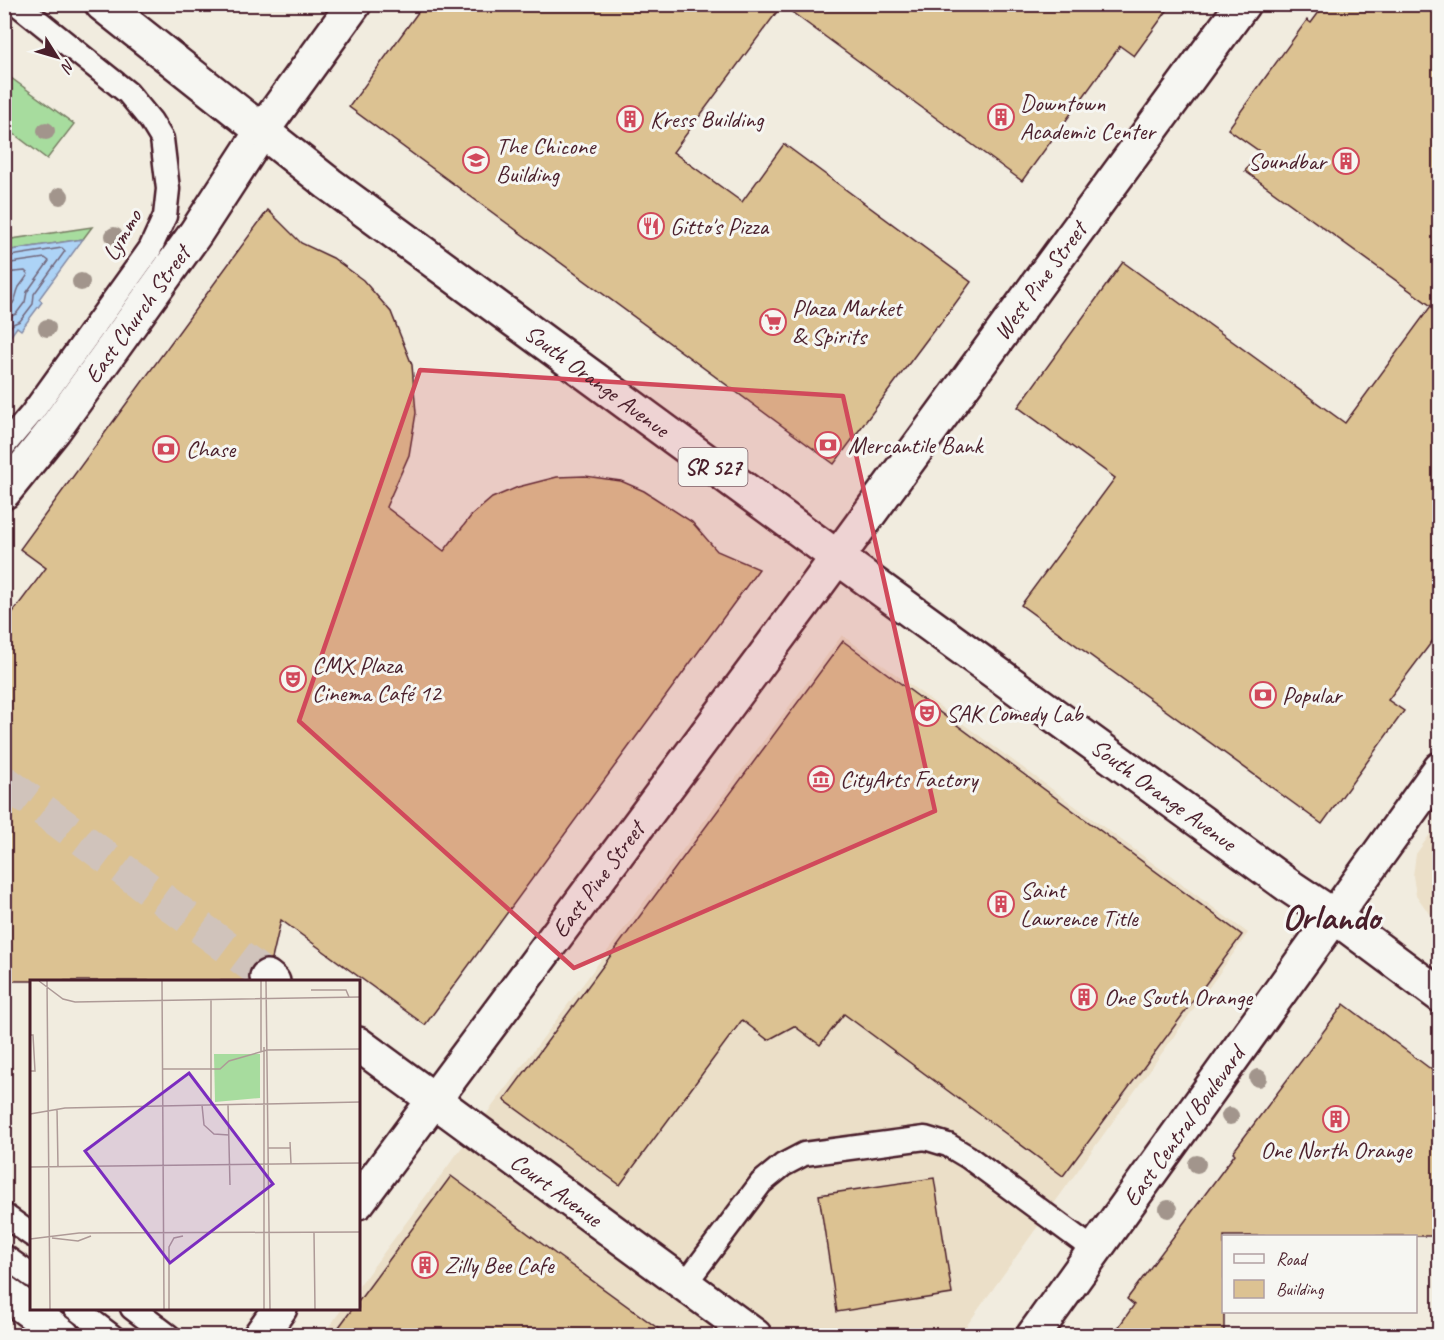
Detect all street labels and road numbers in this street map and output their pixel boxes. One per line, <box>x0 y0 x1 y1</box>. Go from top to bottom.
street label: Lymmo <box>95 203 149 266</box>
street label: West Pine Street <box>987 214 1095 346</box>
street label: East Church Street <box>78 237 199 389</box>
street label: South Orange Avenue <box>519 318 677 445</box>
road number: SR 527 <box>678 448 748 486</box>
street label: South Orange Avenue <box>1085 732 1244 859</box>
street label: East Pine Street <box>545 813 653 943</box>
street label: East Central Boulevard <box>1116 1038 1253 1212</box>
street label: Court Avenue <box>505 1146 610 1235</box>

